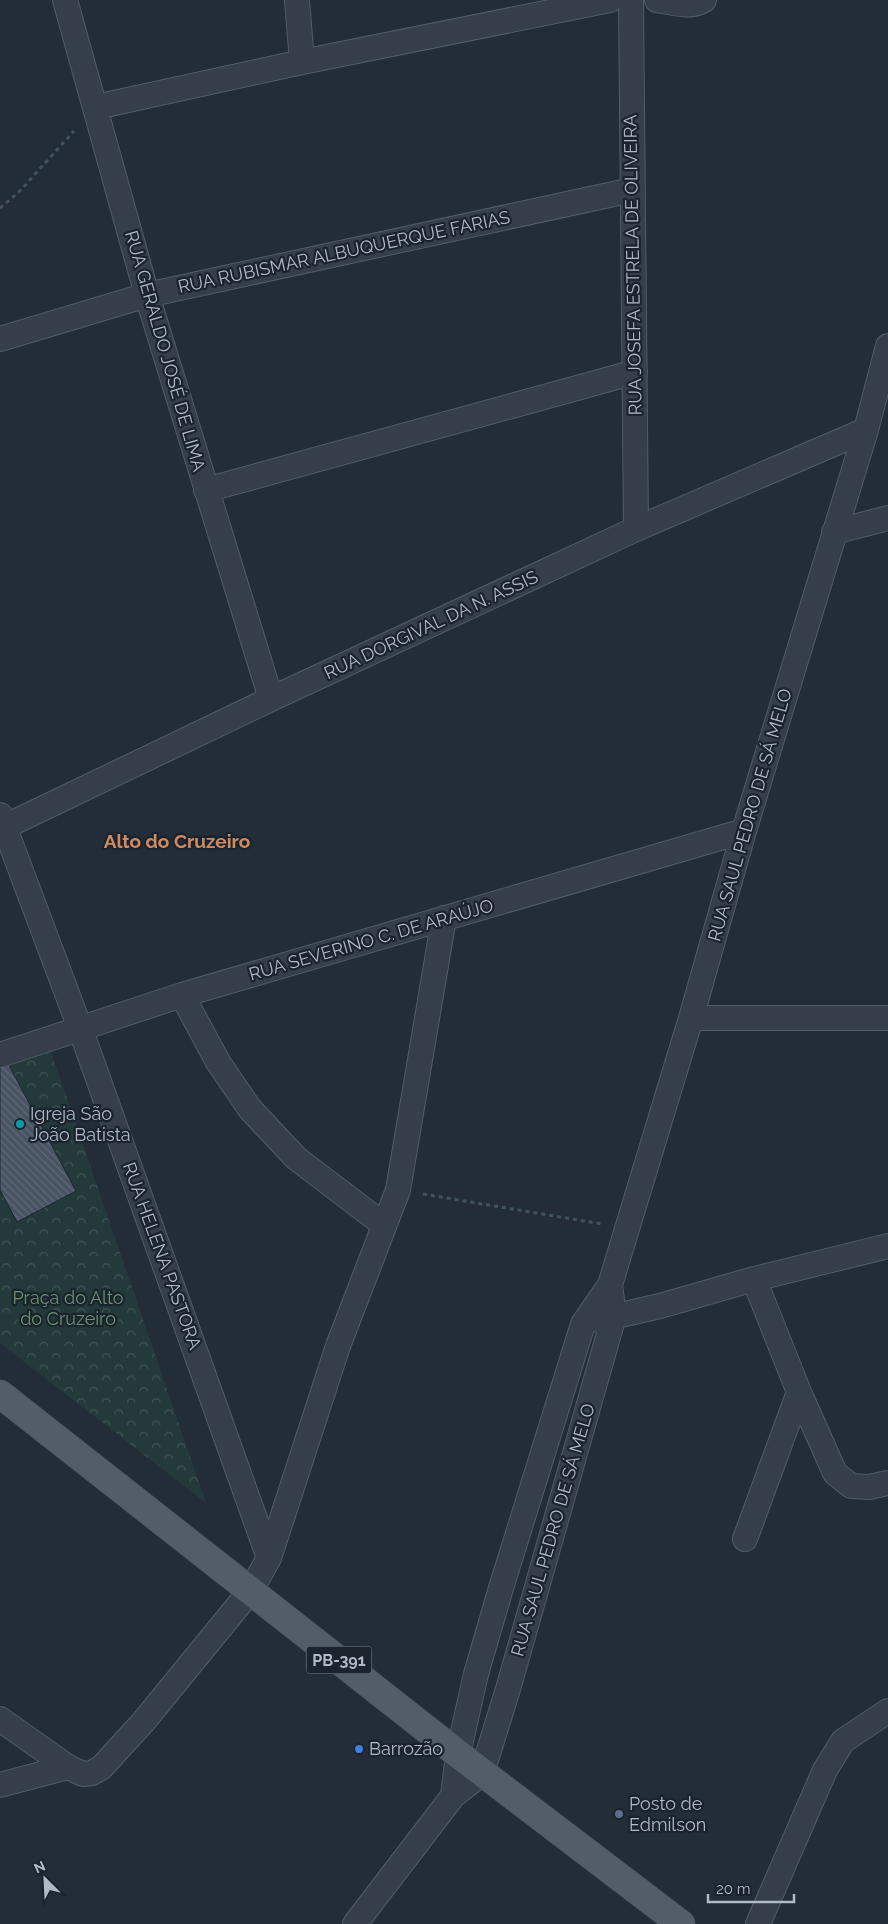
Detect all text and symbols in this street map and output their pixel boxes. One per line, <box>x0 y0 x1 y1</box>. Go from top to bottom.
street label: RUA JOSEFA ESTRELA DE OLIVEIRA <box>619 114 646 416</box>
street label: RUA RUBISMAR ALBUQUERQUE FARIAS <box>176 206 512 297</box>
street label: RUA GERALDO JOSÉ DE LIMA <box>121 228 211 474</box>
street label: RUA DORGIVAL DA N. ASSIS <box>321 566 541 683</box>
street label: RUA SAUL PEDRO DE SÁ MELO <box>702 686 796 944</box>
district label: Alto do Cruzeiro <box>104 830 250 852</box>
street label: RUA SEVERINO C. DE ARAÚJO <box>246 894 496 985</box>
place label: Igreja São João Batista <box>30 1103 131 1145</box>
marker: Igreja São João Batista <box>14 1118 26 1130</box>
street label: RUA HELENA PASTORA <box>119 1159 206 1352</box>
park label: Praça do Alto do Cruzeiro <box>12 1287 124 1329</box>
street label: RUA SAUL PEDRO DE SÁ MELO <box>505 1401 599 1659</box>
road number: PB-391 <box>306 1646 372 1674</box>
place label: Barrozão <box>369 1738 443 1759</box>
marker: Barrozão <box>353 1743 365 1755</box>
place label: Posto de Edmilson <box>629 1793 706 1835</box>
marker: Posto de Edmilson <box>613 1808 625 1820</box>
north arrow <box>20 1854 70 1904</box>
text: N <box>32 1858 48 1877</box>
scale bar <box>708 1872 794 1904</box>
text: 20 m <box>716 1880 751 1898</box>

